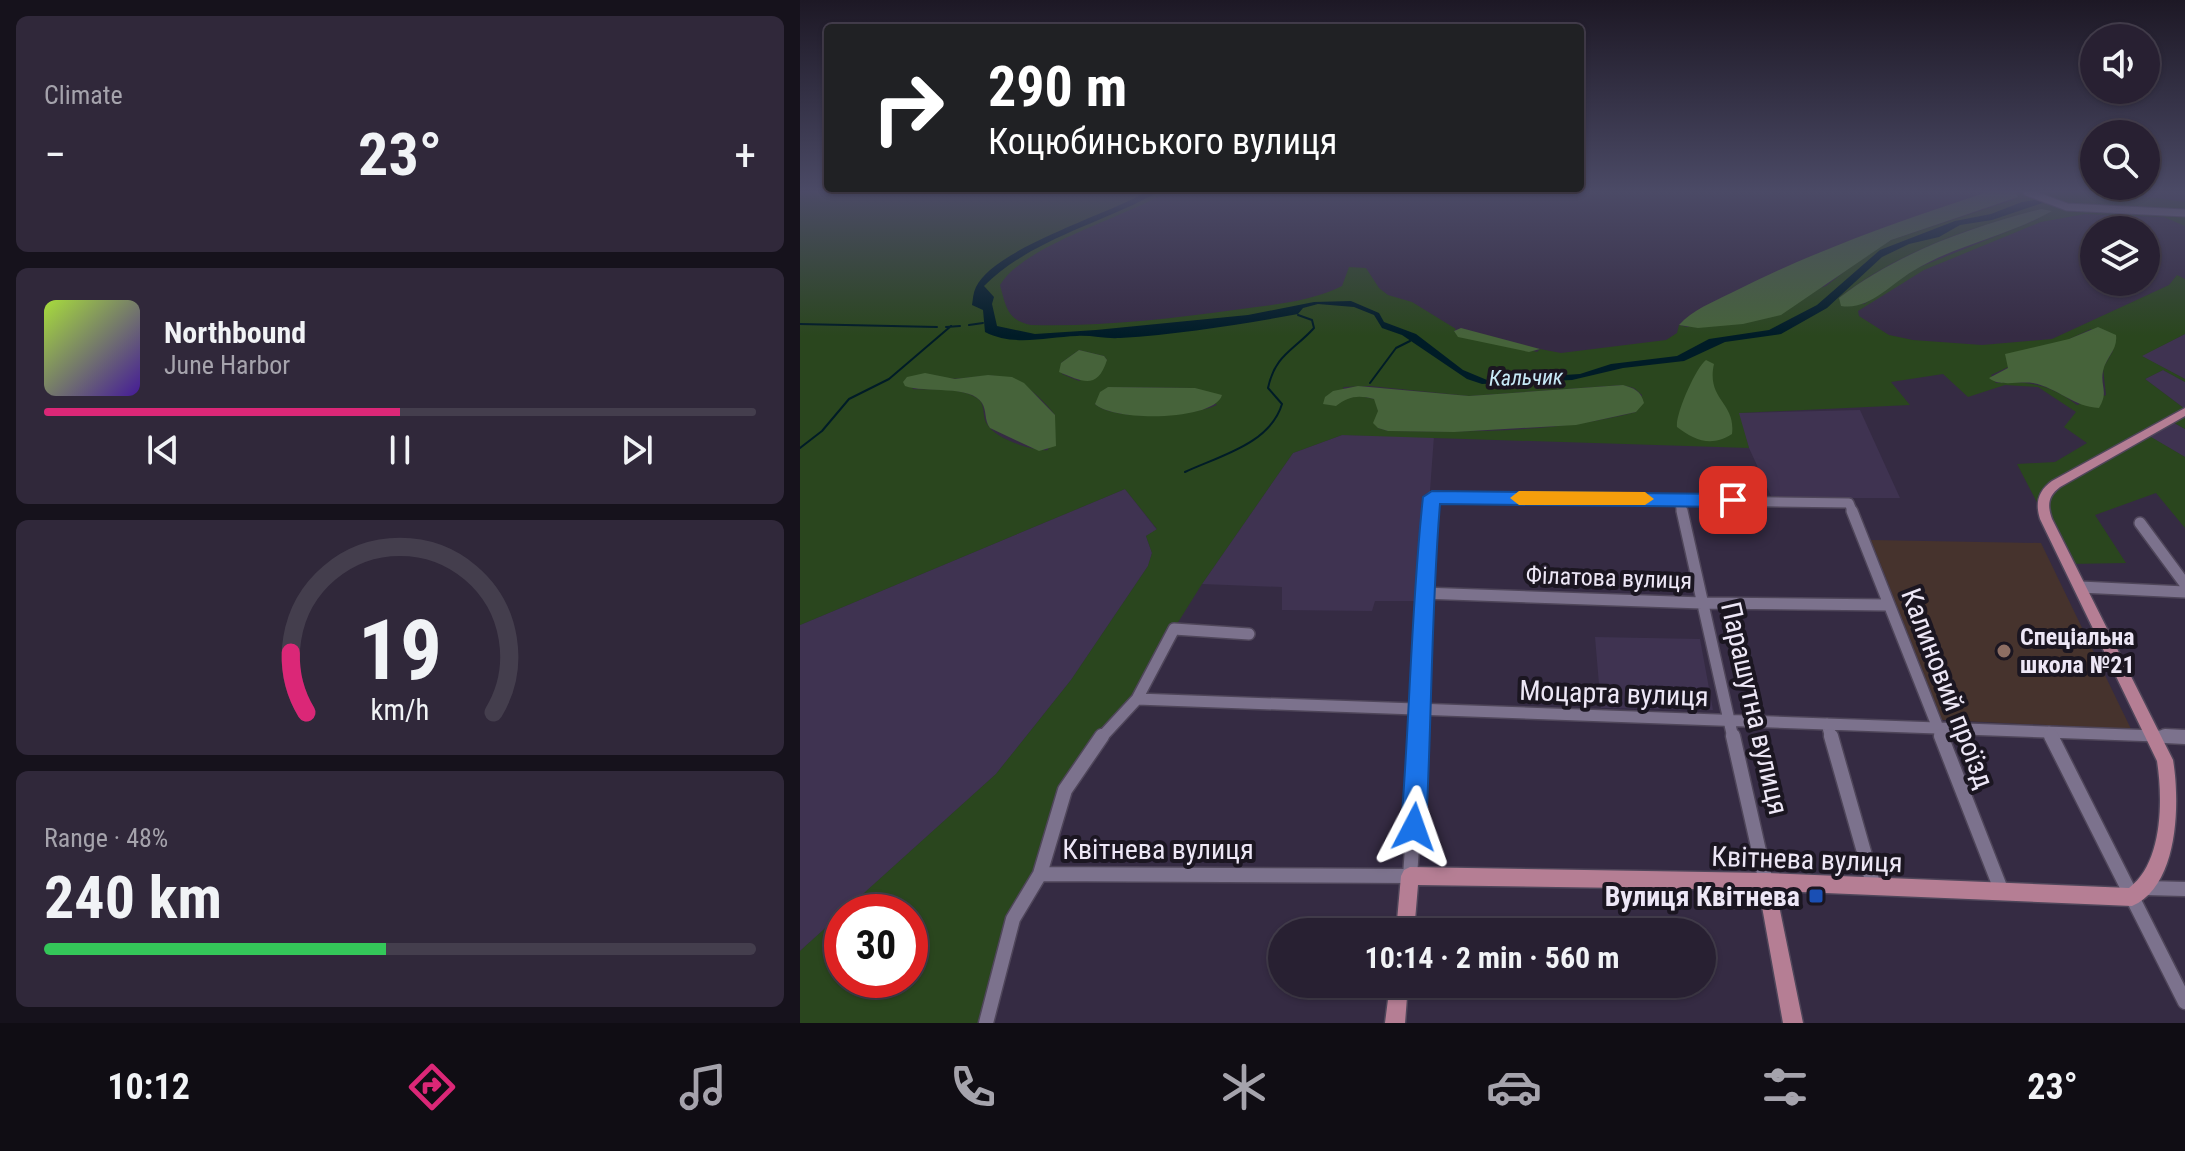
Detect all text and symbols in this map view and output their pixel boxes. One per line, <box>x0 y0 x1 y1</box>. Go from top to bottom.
map controls <box>2080 24 2160 296</box>
button: sound <box>2080 24 2160 104</box>
text: 290 m <box>988 54 1127 120</box>
icon: right <box>856 56 960 160</box>
text: Climate <box>44 80 123 110</box>
text: 23° <box>358 119 442 190</box>
button: search <box>2080 120 2160 200</box>
text: Коцюбинського вулиця <box>988 121 1337 163</box>
text: − <box>44 129 66 181</box>
text: + <box>734 129 756 181</box>
button: layers <box>2080 216 2160 296</box>
text: Northbound <box>164 315 306 350</box>
text: June Harbor <box>164 350 290 380</box>
water label: Кальчик <box>1489 364 1564 391</box>
icon: previous <box>141 428 185 472</box>
icon: pause <box>378 428 422 472</box>
icon: next <box>615 428 659 472</box>
pin <box>1699 466 1767 534</box>
icon: arrive <box>1711 478 1755 522</box>
street label: Філатова вулиця <box>1525 561 1693 595</box>
street label: Калиновий проїзд <box>1894 584 2001 793</box>
street label: Парашутна вулиця <box>1714 599 1795 818</box>
text: 19 <box>358 602 442 699</box>
place label: Спеціальна школа №21 <box>2020 623 2135 679</box>
marker: Спеціальна школа №21 <box>1995 642 2013 660</box>
street label: Моцарта вулиця <box>1519 674 1709 713</box>
text: km/h <box>371 694 429 728</box>
position arrow <box>1372 785 1456 869</box>
text: Range · 48% <box>44 823 168 853</box>
street label: Квітнева вулиця <box>1062 833 1254 866</box>
street label: Квітнева вулиця <box>1711 840 1903 879</box>
text: 240 km <box>44 862 222 933</box>
place label: Вулиця Квітнева <box>1605 880 1800 913</box>
marker: Вулиця Квітнева <box>1807 887 1825 905</box>
speed limit sign: 30 <box>824 894 928 998</box>
text: 10:14 · 2 min · 560 m <box>1365 940 1619 975</box>
icon: directions <box>404 1059 460 1115</box>
icon: music <box>675 1059 731 1115</box>
icon: phone <box>945 1059 1001 1115</box>
icon: climate <box>1216 1059 1272 1115</box>
icon: car <box>1486 1059 1542 1115</box>
icon: filters <box>1757 1059 1813 1115</box>
text: 10:12 <box>107 1066 190 1108</box>
text: 23° <box>2027 1066 2078 1108</box>

